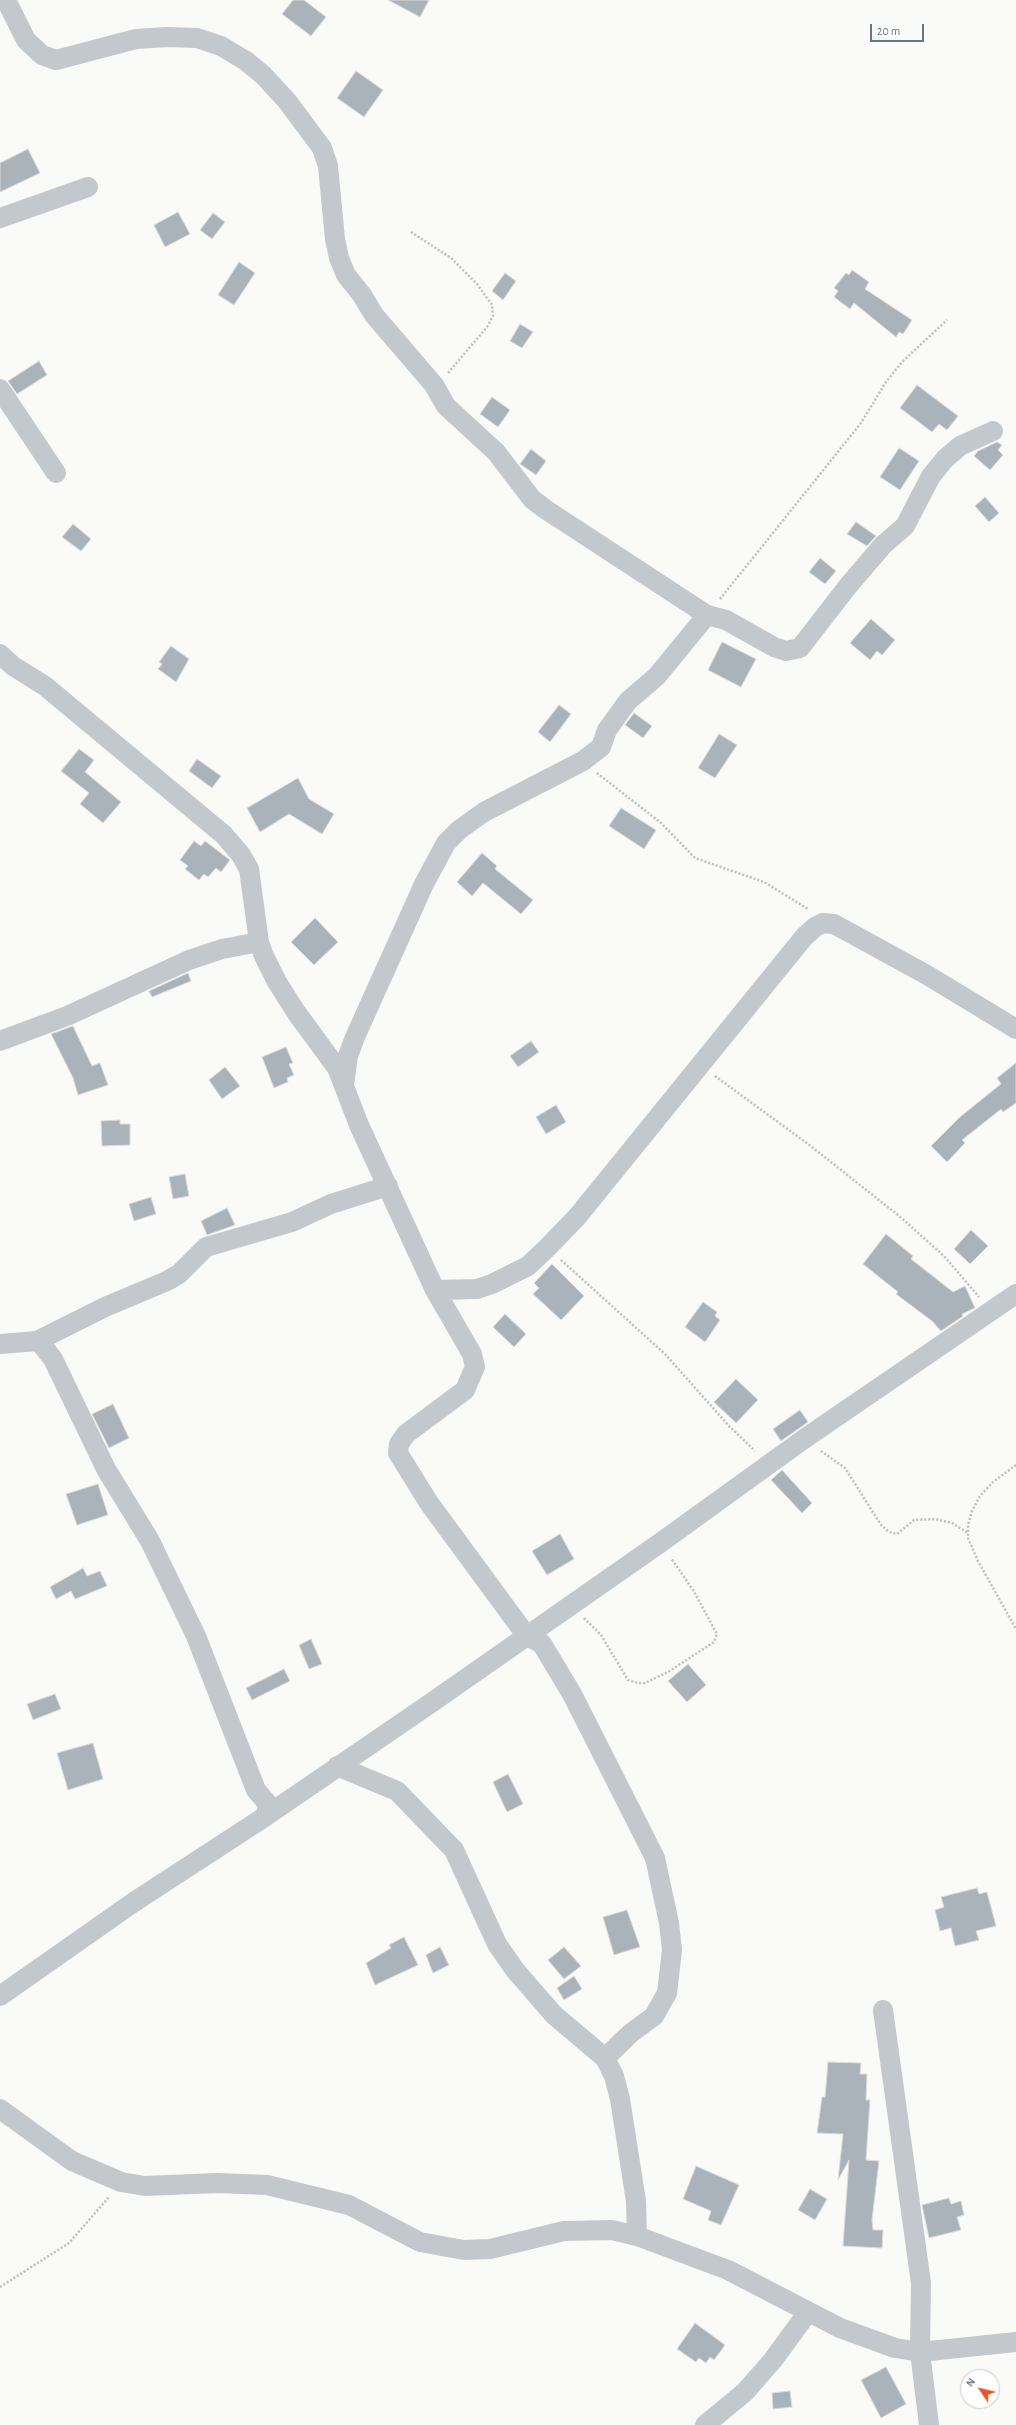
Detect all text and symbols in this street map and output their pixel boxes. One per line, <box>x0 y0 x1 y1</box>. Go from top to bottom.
scale bar <box>872 16 926 42</box>
text: 20 m <box>877 25 900 37</box>
north arrow <box>960 2369 1000 2409</box>
text: N <box>964 2376 977 2389</box>

